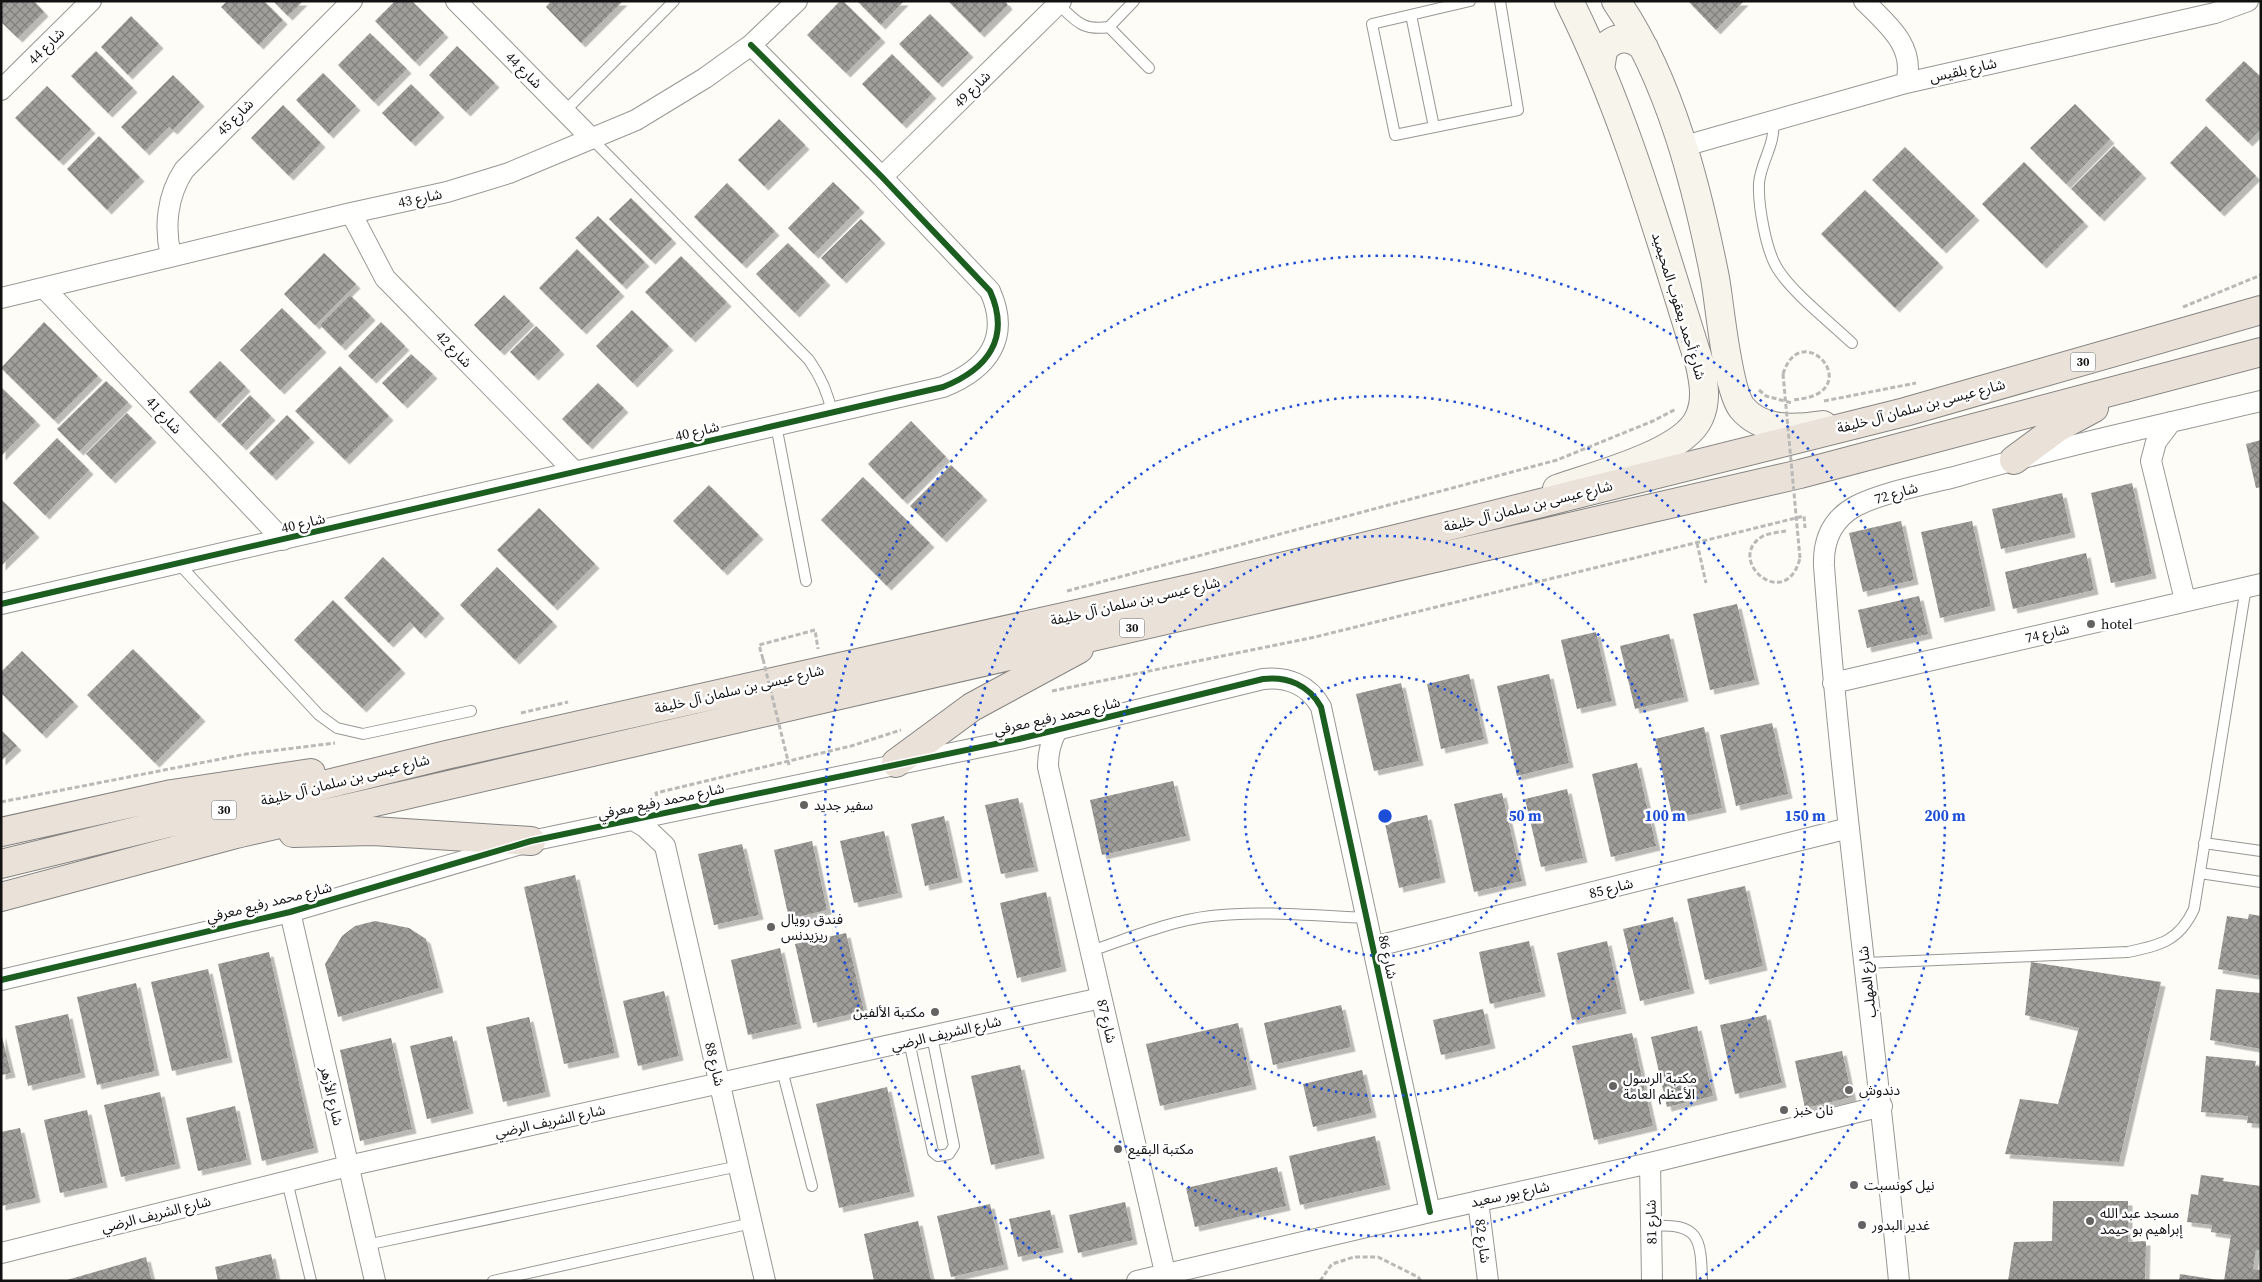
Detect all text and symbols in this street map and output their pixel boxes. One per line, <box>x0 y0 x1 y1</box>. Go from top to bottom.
street label: شارع 44 <box>23 23 70 70</box>
street label: شارع 44 <box>500 47 547 94</box>
street label: شارع بلقيس <box>1927 53 1999 88</box>
street label: شارع 49 <box>949 66 996 113</box>
street label: شارع 45 <box>212 94 259 141</box>
street label: شارع 43 <box>396 184 444 213</box>
street label: شارع أحمد يعقوب المحيميد <box>1646 230 1711 382</box>
street label: شارع 42 <box>431 326 477 373</box>
road number: 30 <box>2070 352 2096 372</box>
street label: شارع عيسى بن سلمان آل خليفة <box>1835 374 2008 439</box>
street label: شارع 41 <box>141 392 187 439</box>
street label: شارع 40 <box>673 416 721 447</box>
street label: شارع عيسى بن سلمان آل خليفة <box>1441 475 1615 538</box>
street label: شارع 72 <box>1872 477 1920 510</box>
street label: شارع 40 <box>279 508 327 539</box>
street label: شارع عيسى بن سلمان آل خليفة <box>1048 572 1222 631</box>
place label: hotel <box>2101 614 2133 634</box>
road number: 30 <box>1120 618 1144 638</box>
street label: شارع 74 <box>2023 618 2071 649</box>
marker: hotel <box>2085 618 2097 630</box>
street label: شارع عيسى بن سلمان آل خليفة <box>652 660 826 719</box>
street label: شارع محمد رفيع معرفي <box>992 692 1122 741</box>
street label: شارع عيسى بن سلمان آل خليفة <box>258 749 432 812</box>
street label: شارع محمد رفيع معرفي <box>596 778 726 825</box>
place label: سفير جديد <box>814 795 873 815</box>
marker: سفير جديد <box>798 799 810 811</box>
road number: 30 <box>212 800 236 820</box>
text: 50 m <box>1508 805 1542 826</box>
text: 100 m <box>1644 805 1686 826</box>
text: 150 m <box>1784 805 1826 826</box>
text: 200 m <box>1924 805 1966 826</box>
centre of rings <box>1376 807 1394 825</box>
street label: شارع 85 <box>1587 873 1635 904</box>
street label: شارع محمد رفيع معرفي <box>204 877 334 928</box>
place label: فندق رويال ريزيدنس <box>781 909 843 945</box>
marker: فندق رويال ريزيدنس <box>765 921 777 933</box>
street label: شارع 86 <box>1373 933 1402 981</box>
street label: شارع المهلب <box>1853 945 1882 1019</box>
street label: شارع 87 <box>1091 997 1122 1045</box>
place label: مكتبة الألفين <box>853 1002 925 1022</box>
marker: مكتبة الألفين <box>929 1006 941 1018</box>
street label: شارع الشريف الرضي <box>889 1011 1003 1057</box>
street label: شارع 88 <box>699 1040 730 1088</box>
street label: شارع الأزهر <box>314 1063 349 1128</box>
place label: مكتبة الرسول الأعظم العامة <box>1623 1068 1697 1105</box>
marker: مكتبة الرسول الأعظم العامة <box>1607 1080 1619 1092</box>
place label: دندوش <box>1859 1080 1900 1100</box>
marker: دندوش <box>1843 1084 1855 1096</box>
street label: شارع الشريف الرضي <box>493 1100 607 1144</box>
place label: نان خبز <box>1793 1100 1834 1120</box>
marker: نان خبز <box>1778 1104 1790 1116</box>
place label: مكتبة البقيع <box>1128 1139 1194 1160</box>
marker: مكتبة البقيع <box>1112 1143 1124 1155</box>
place label: نيل كونسبت <box>1864 1175 1935 1195</box>
street label: شارع بور سعيد <box>1469 1176 1552 1213</box>
marker: نيل كونسبت <box>1848 1179 1860 1191</box>
street label: شارع الشريف الرضي <box>99 1191 213 1239</box>
street label: شارع 81 <box>1641 1200 1662 1244</box>
place label: مسجد عبد الله إبراهيم بو حيمد <box>2100 1203 2184 1240</box>
place label: غدير البدور <box>1871 1215 1930 1235</box>
marker: مسجد عبد الله إبراهيم بو حيمد <box>2084 1215 2096 1227</box>
street label: شارع 82 <box>1469 1218 1496 1264</box>
marker: غدير البدور <box>1856 1219 1868 1231</box>

